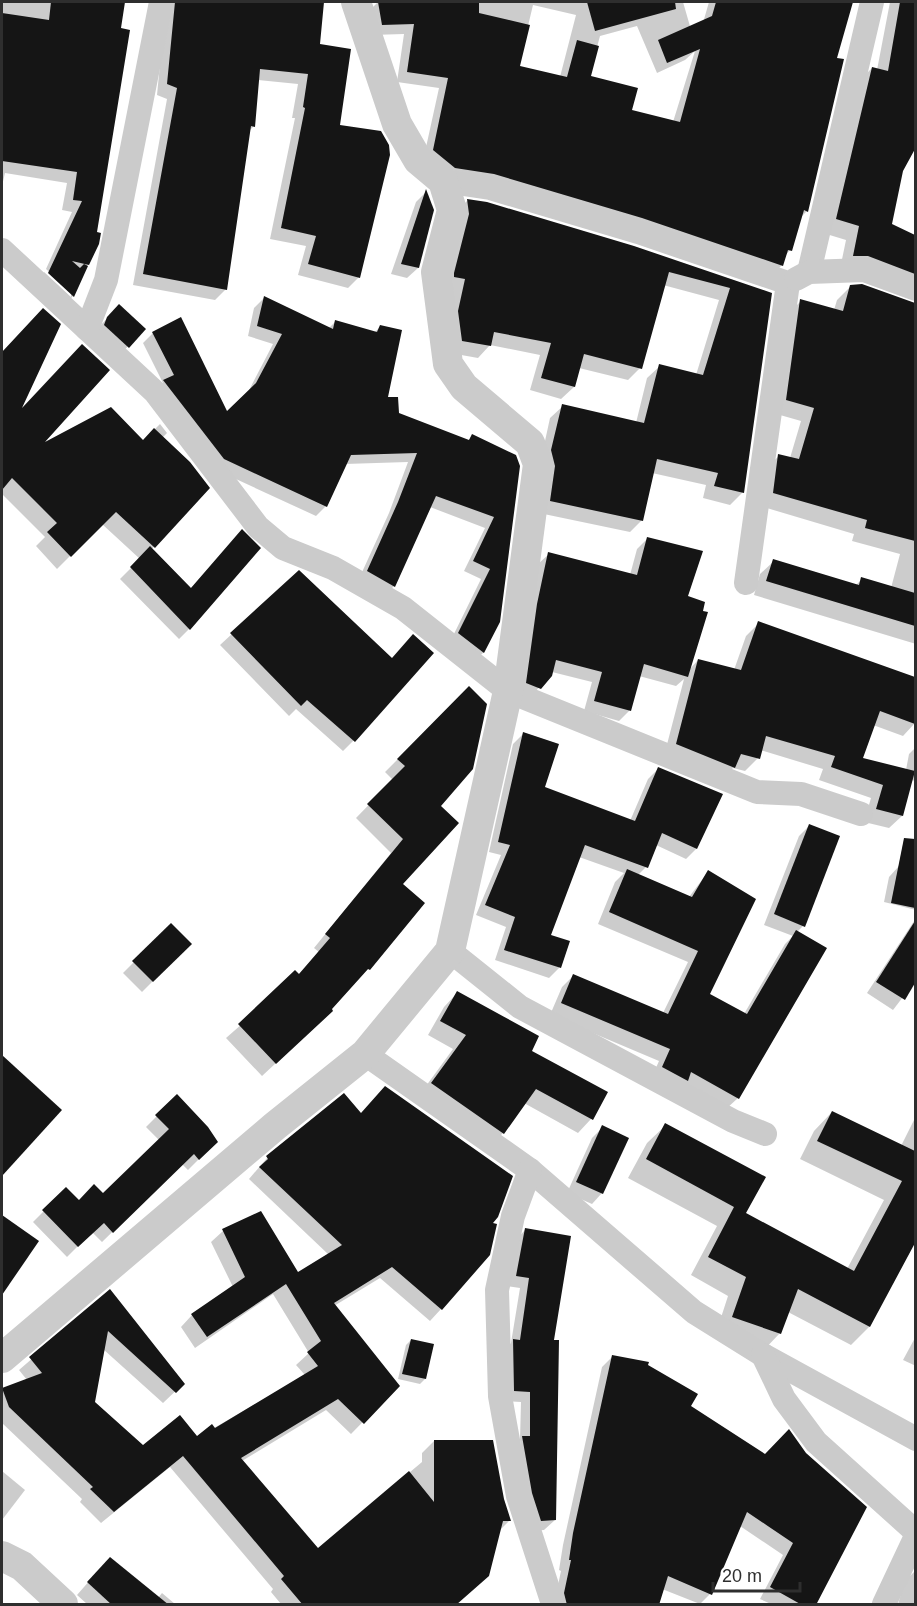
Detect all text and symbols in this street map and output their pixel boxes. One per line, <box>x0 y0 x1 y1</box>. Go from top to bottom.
scale bar <box>713 1555 800 1593</box>
text: 20 m <box>722 1566 762 1586</box>

